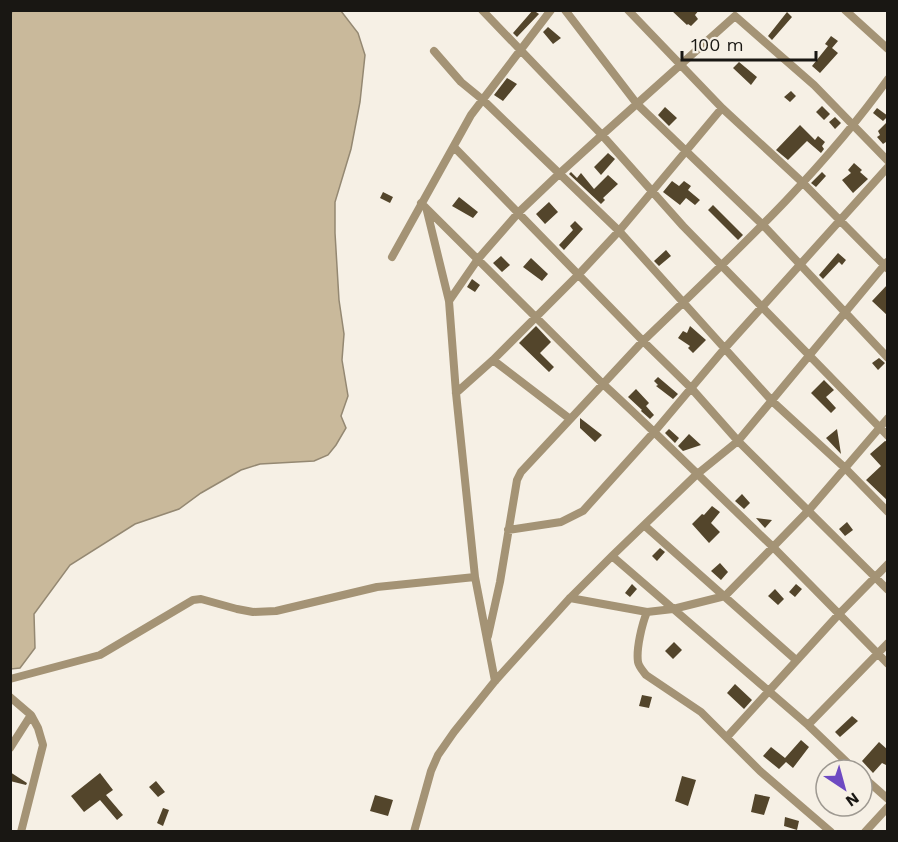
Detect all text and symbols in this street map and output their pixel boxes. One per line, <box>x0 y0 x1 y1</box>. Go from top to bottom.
scale bar <box>682 24 816 62</box>
text: 100 m <box>691 34 744 55</box>
north arrow <box>814 758 874 818</box>
text: N <box>842 789 863 811</box>

